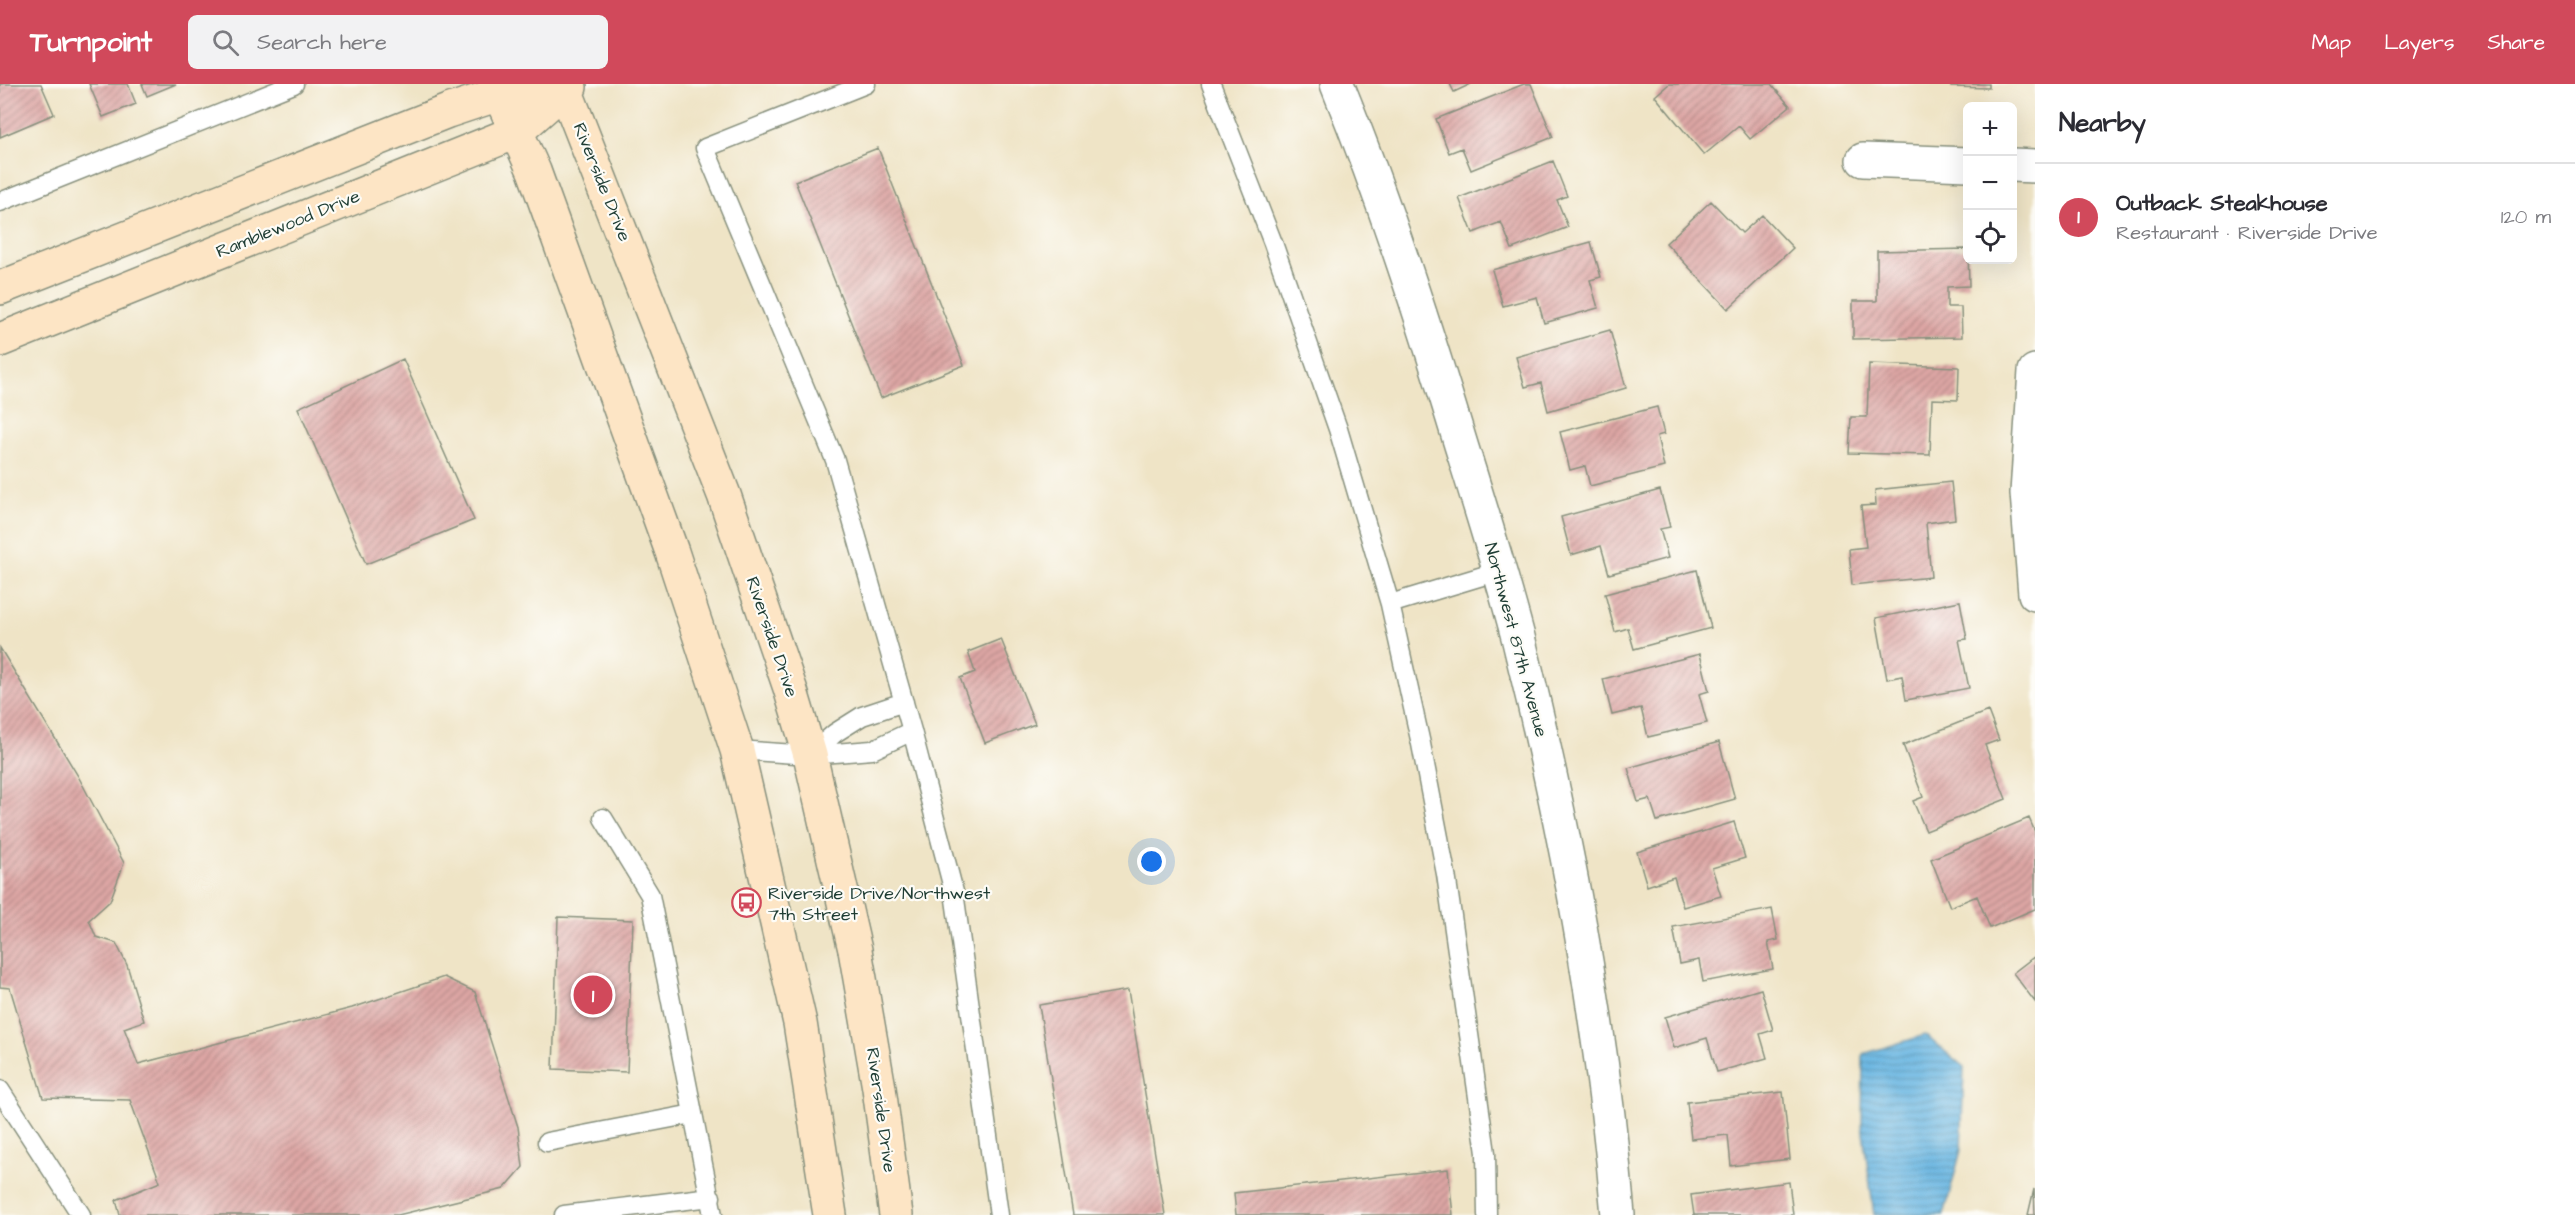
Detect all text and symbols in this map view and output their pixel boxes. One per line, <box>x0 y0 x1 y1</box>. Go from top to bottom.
search box <box>188 15 608 69</box>
text: Turnpoint <box>30 23 152 62</box>
icon: search <box>209 26 242 59</box>
text: Search here <box>257 27 387 58</box>
text: Map <box>2311 28 2351 57</box>
text: Layers <box>2384 28 2454 57</box>
text: Share <box>2487 28 2545 57</box>
map controls <box>1963 102 2017 264</box>
button: + <box>1963 102 2017 156</box>
text: Nearby <box>2059 105 2146 141</box>
street label: Riverside Drive <box>567 119 637 245</box>
button: − <box>1963 156 2017 210</box>
street label: Ramblewood Drive <box>212 184 364 264</box>
text: Outback Steakhouse <box>2116 188 2328 219</box>
text: 1 <box>2077 203 2080 231</box>
text: 120 m <box>2501 203 2551 231</box>
button: locate <box>1963 210 2017 264</box>
text: Restaurant · Riverside Drive <box>2116 219 2378 247</box>
street label: Northwest 87th Avenue <box>1478 540 1554 740</box>
street label: Riverside Drive <box>740 573 804 701</box>
your location <box>1137 847 1166 876</box>
place label: Riverside Drive/Northwest 7th Street <box>768 881 991 927</box>
bus stop icon: Riverside Drive/Northwest 7th Street <box>731 887 763 919</box>
pin: 1 <box>574 972 612 1018</box>
street label: Riverside Drive <box>860 1046 902 1174</box>

